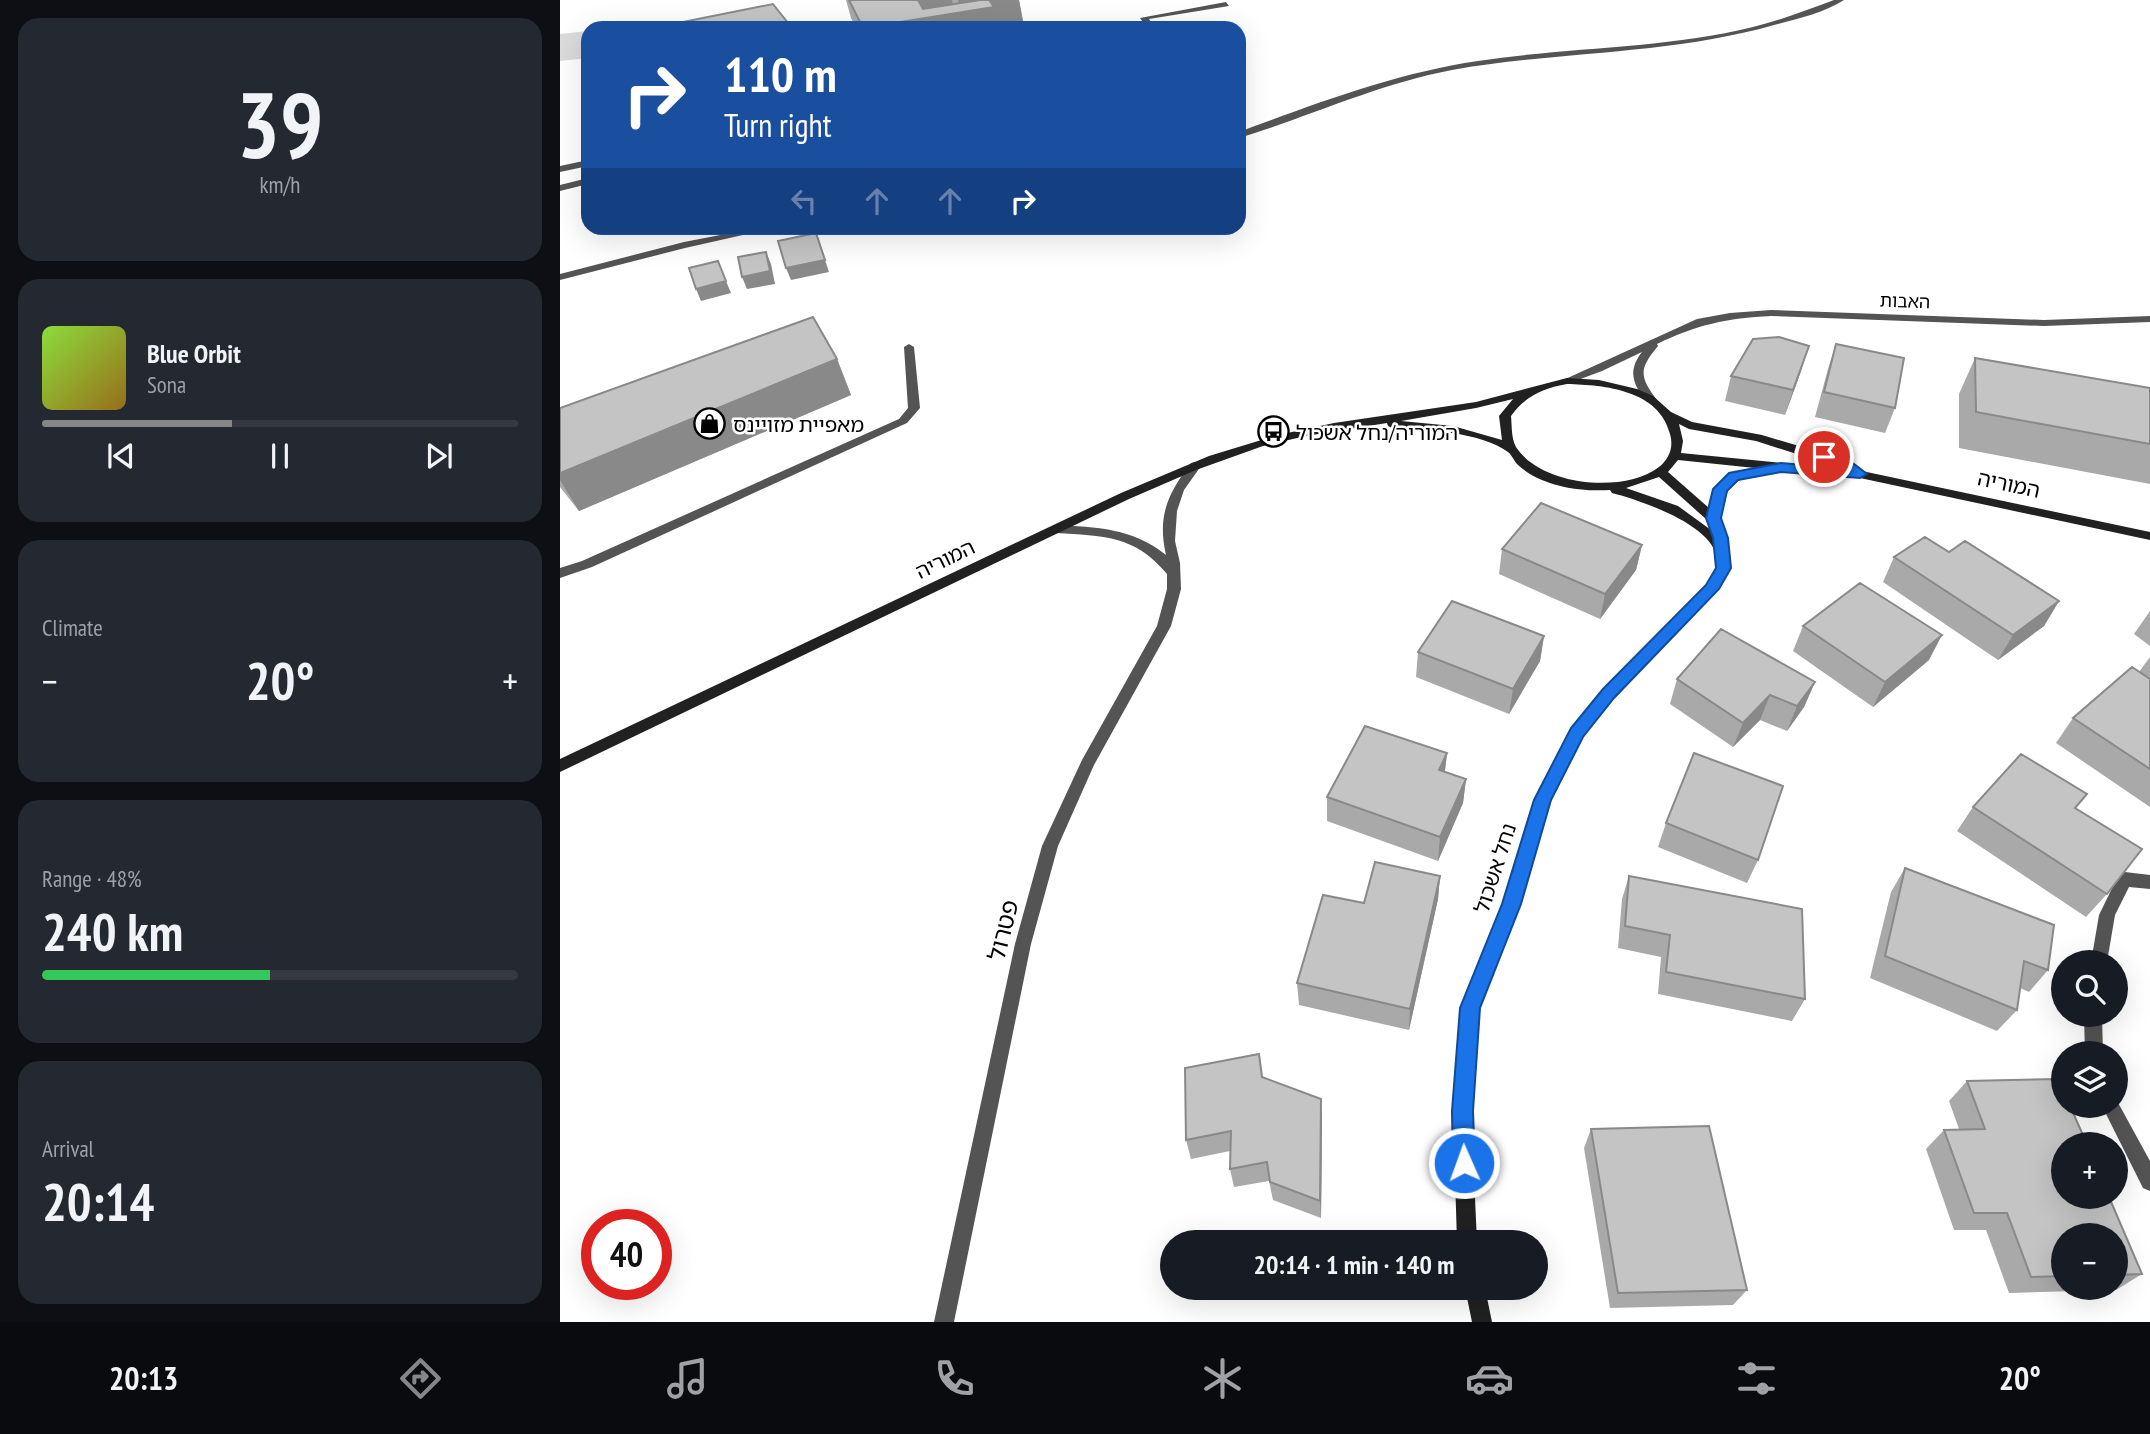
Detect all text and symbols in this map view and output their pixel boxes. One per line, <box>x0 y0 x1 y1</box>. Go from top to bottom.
text: 110 m <box>724 42 837 106</box>
icon: right <box>609 49 700 140</box>
text: 39 <box>237 65 324 183</box>
text: Turn right <box>724 104 832 146</box>
text: km/h <box>260 170 300 199</box>
icon: left <box>785 182 823 220</box>
icon: ahead <box>858 182 896 220</box>
icon: ahead <box>931 182 969 220</box>
icon: right <box>1004 182 1042 220</box>
street label: האבות <box>1879 289 1931 313</box>
text: Blue Orbit <box>147 337 241 370</box>
text: Sona <box>147 370 186 399</box>
shop icon: מאפיית מזויינס <box>693 407 727 441</box>
place label: מאפיית מזויינס <box>733 411 864 438</box>
bus stop icon: המוריה/נחל אשכול <box>1256 415 1290 449</box>
place label: המוריה/נחל אשכול <box>1296 419 1458 446</box>
pin <box>1794 427 1854 487</box>
icon: previous <box>102 437 140 475</box>
icon: pause <box>261 437 299 475</box>
icon: next <box>420 437 458 475</box>
icon: arrive <box>1805 438 1843 476</box>
street label: המוריה <box>1975 464 2043 504</box>
street label: המוריה <box>911 533 979 585</box>
text: Climate <box>42 613 103 642</box>
text: 20° <box>246 647 314 714</box>
text: − <box>42 656 58 705</box>
text: + <box>502 656 518 705</box>
street label: נחל אשכול <box>1468 820 1522 916</box>
text: Range · 48% <box>42 864 142 893</box>
street label: פטרול <box>981 896 1025 964</box>
text: 240 km <box>42 898 183 965</box>
map controls <box>2051 950 2128 1300</box>
button: search <box>2051 950 2128 1027</box>
button: layers <box>2051 1041 2128 1118</box>
position arrow <box>1427 1126 1501 1200</box>
button: + <box>2051 1132 2128 1209</box>
text: Arrival <box>42 1134 94 1163</box>
text: 20:14 <box>42 1168 154 1235</box>
speed limit sign: 40 <box>581 1209 672 1300</box>
button: − <box>2051 1223 2128 1300</box>
text: 20:14 · 1 min · 140 m <box>1254 1248 1454 1281</box>
icon: directions <box>396 1354 445 1403</box>
icon: music <box>663 1354 712 1403</box>
icon: phone <box>930 1354 979 1403</box>
icon: climate <box>1198 1354 1247 1403</box>
icon: car <box>1465 1354 1514 1403</box>
icon: filters <box>1732 1354 1781 1403</box>
text: 20:13 <box>109 1357 178 1399</box>
text: 20° <box>1999 1357 2041 1399</box>

